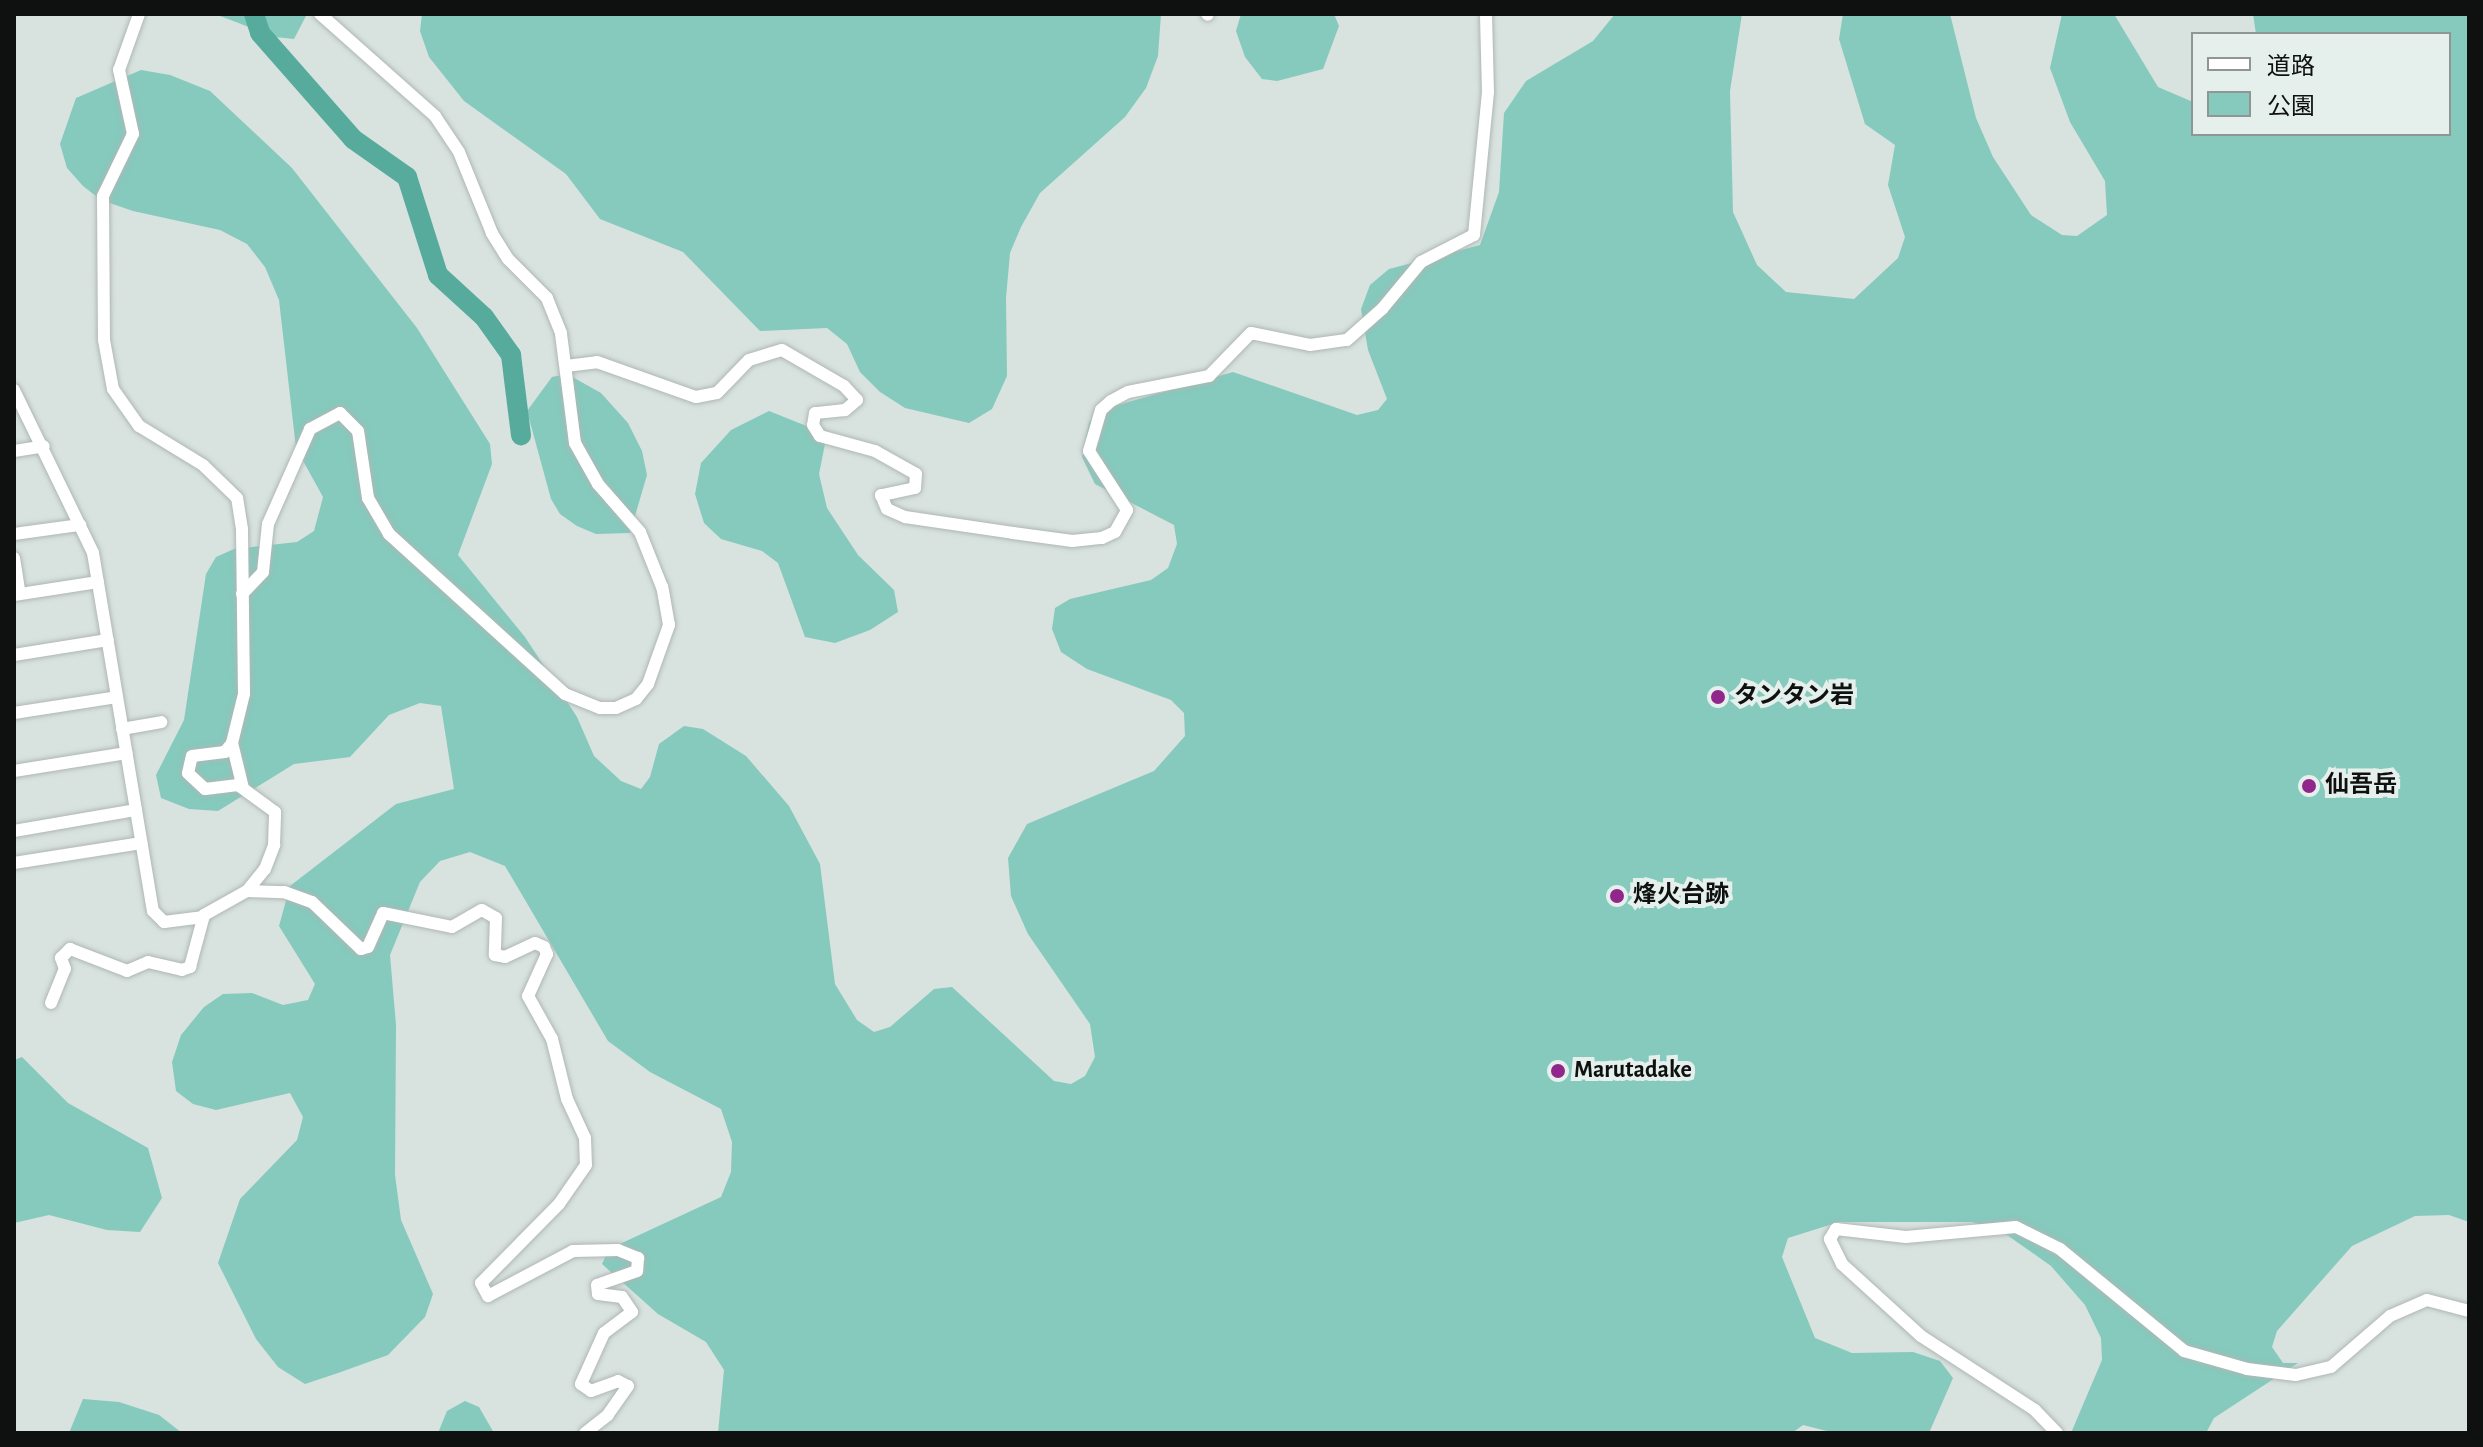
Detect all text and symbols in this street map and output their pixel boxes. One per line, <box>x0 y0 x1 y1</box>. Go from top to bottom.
legend <box>2191 32 2451 136</box>
text: 道路 <box>2267 55 2315 79</box>
text: 公園 <box>2267 95 2315 119</box>
place label: タンタン岩 <box>1734 683 1854 711</box>
marker: タンタン岩 <box>1709 688 1727 706</box>
place label: 仙吾岳 <box>2325 772 2397 800</box>
marker: 仙吾岳 <box>2300 777 2318 795</box>
place label: 烽火台跡 <box>1633 882 1729 910</box>
marker: 烽火台跡 <box>1608 887 1626 905</box>
place label: Marutadake <box>1574 1057 1692 1085</box>
marker: Marutadake <box>1549 1062 1567 1080</box>

